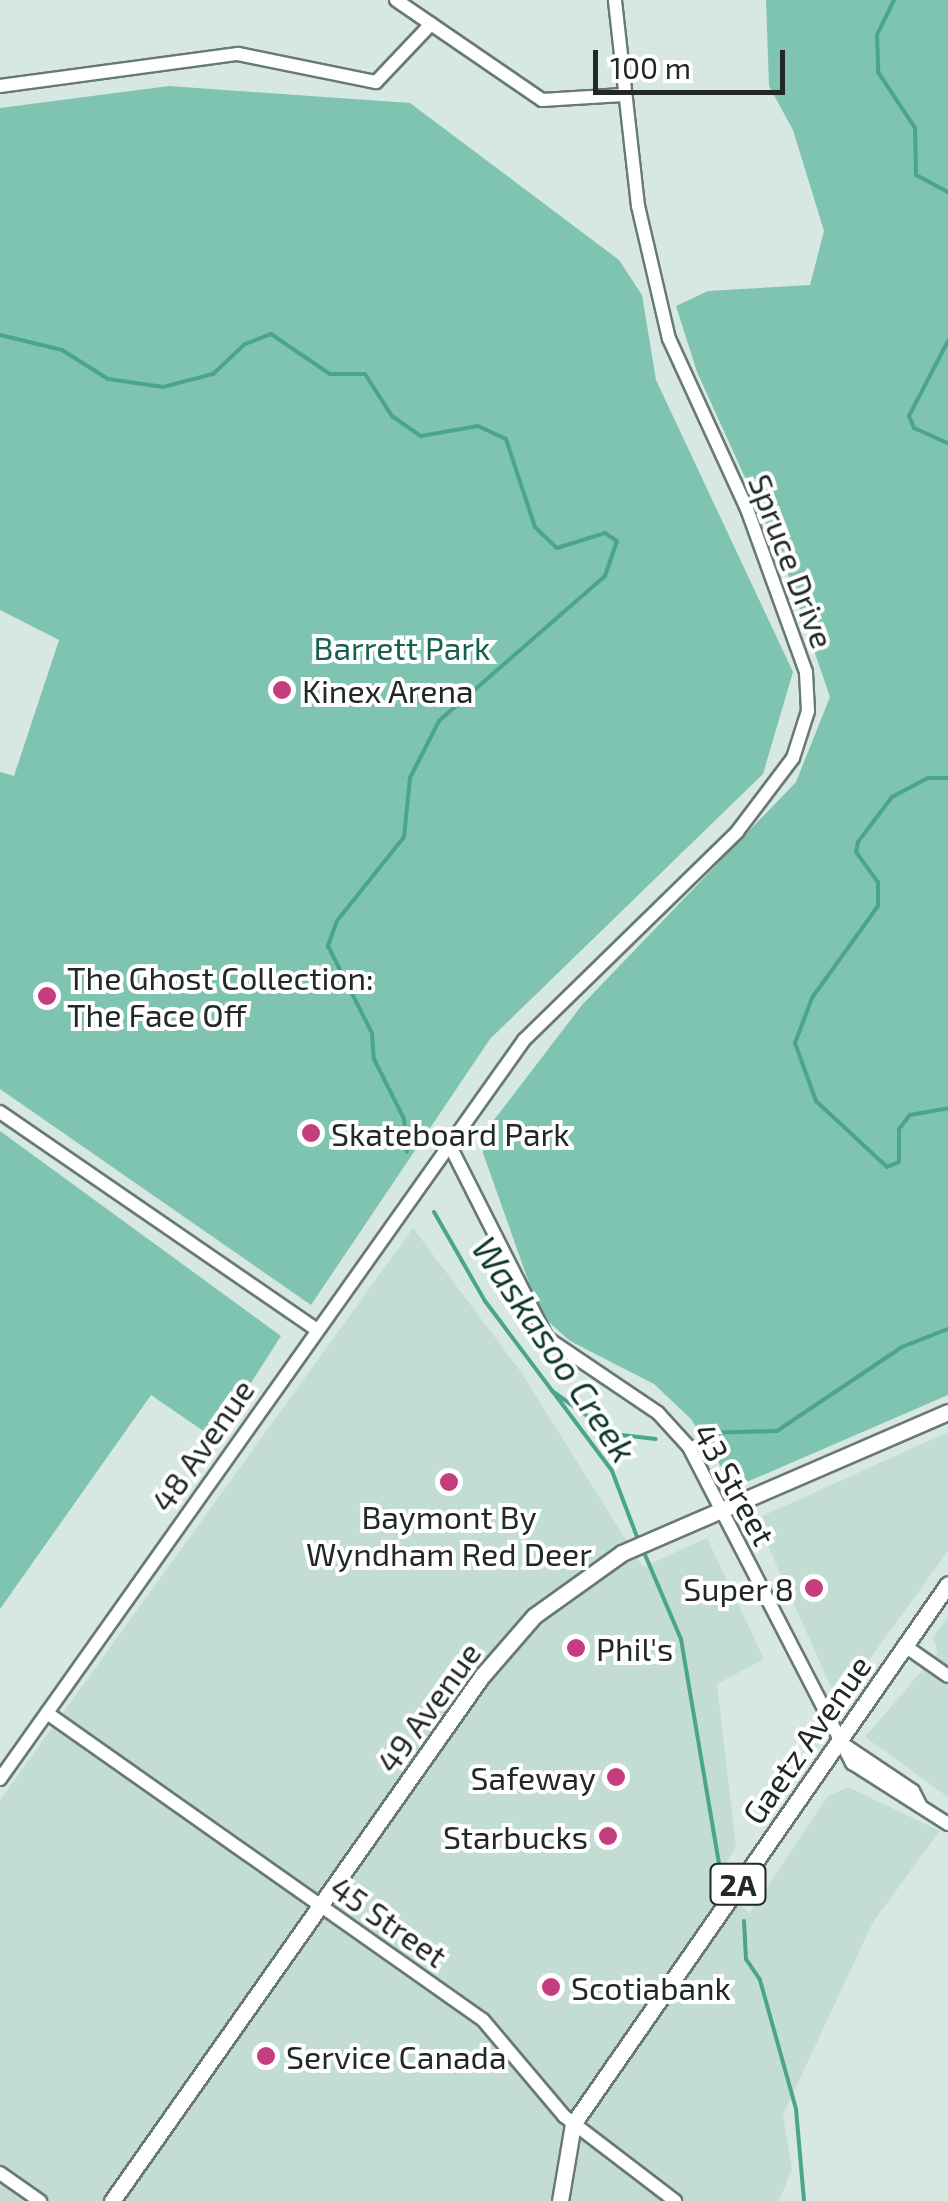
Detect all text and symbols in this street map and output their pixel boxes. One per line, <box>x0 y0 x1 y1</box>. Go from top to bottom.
scale bar <box>598 30 790 92</box>
text: 100 m <box>610 49 691 85</box>
street label: Spruce Drive <box>741 469 843 653</box>
park label: Barrett Park <box>314 628 490 666</box>
place label: Kinex Arena <box>302 671 474 709</box>
marker: Kinex Arena <box>271 679 293 701</box>
place label: The Ghost Collection: The Face Off <box>67 959 374 1034</box>
marker: The Ghost Collection: The Face Off <box>36 985 58 1007</box>
place label: Skateboard Park <box>331 1114 570 1152</box>
marker: Skateboard Park <box>300 1122 322 1144</box>
water label: Waskasoo Creek <box>464 1228 646 1470</box>
street label: 48 Avenue <box>142 1371 262 1519</box>
street label: 43 Street <box>686 1416 784 1552</box>
marker: Baymont By Wyndham Red Deer <box>438 1471 460 1493</box>
place label: Baymont By Wyndham Red Deer <box>306 1498 592 1573</box>
place label: Super 8 <box>683 1569 794 1607</box>
marker: Super 8 <box>803 1577 825 1599</box>
place label: Phil's <box>596 1629 673 1667</box>
street label: 49 Avenue <box>368 1634 488 1780</box>
marker: Phil's <box>565 1637 587 1659</box>
street label: Gaetz Avenue <box>734 1647 878 1831</box>
place label: Safeway <box>471 1758 596 1796</box>
marker: Safeway <box>605 1766 627 1788</box>
place label: Starbucks <box>443 1817 588 1855</box>
marker: Starbucks <box>597 1825 619 1847</box>
road number: 2A <box>708 1859 768 1909</box>
street label: 45 Street <box>324 1867 454 1975</box>
place label: Scotiabank <box>571 1968 731 2006</box>
marker: Scotiabank <box>540 1976 562 1998</box>
place label: Service Canada <box>286 2037 506 2075</box>
marker: Service Canada <box>255 2045 277 2067</box>

